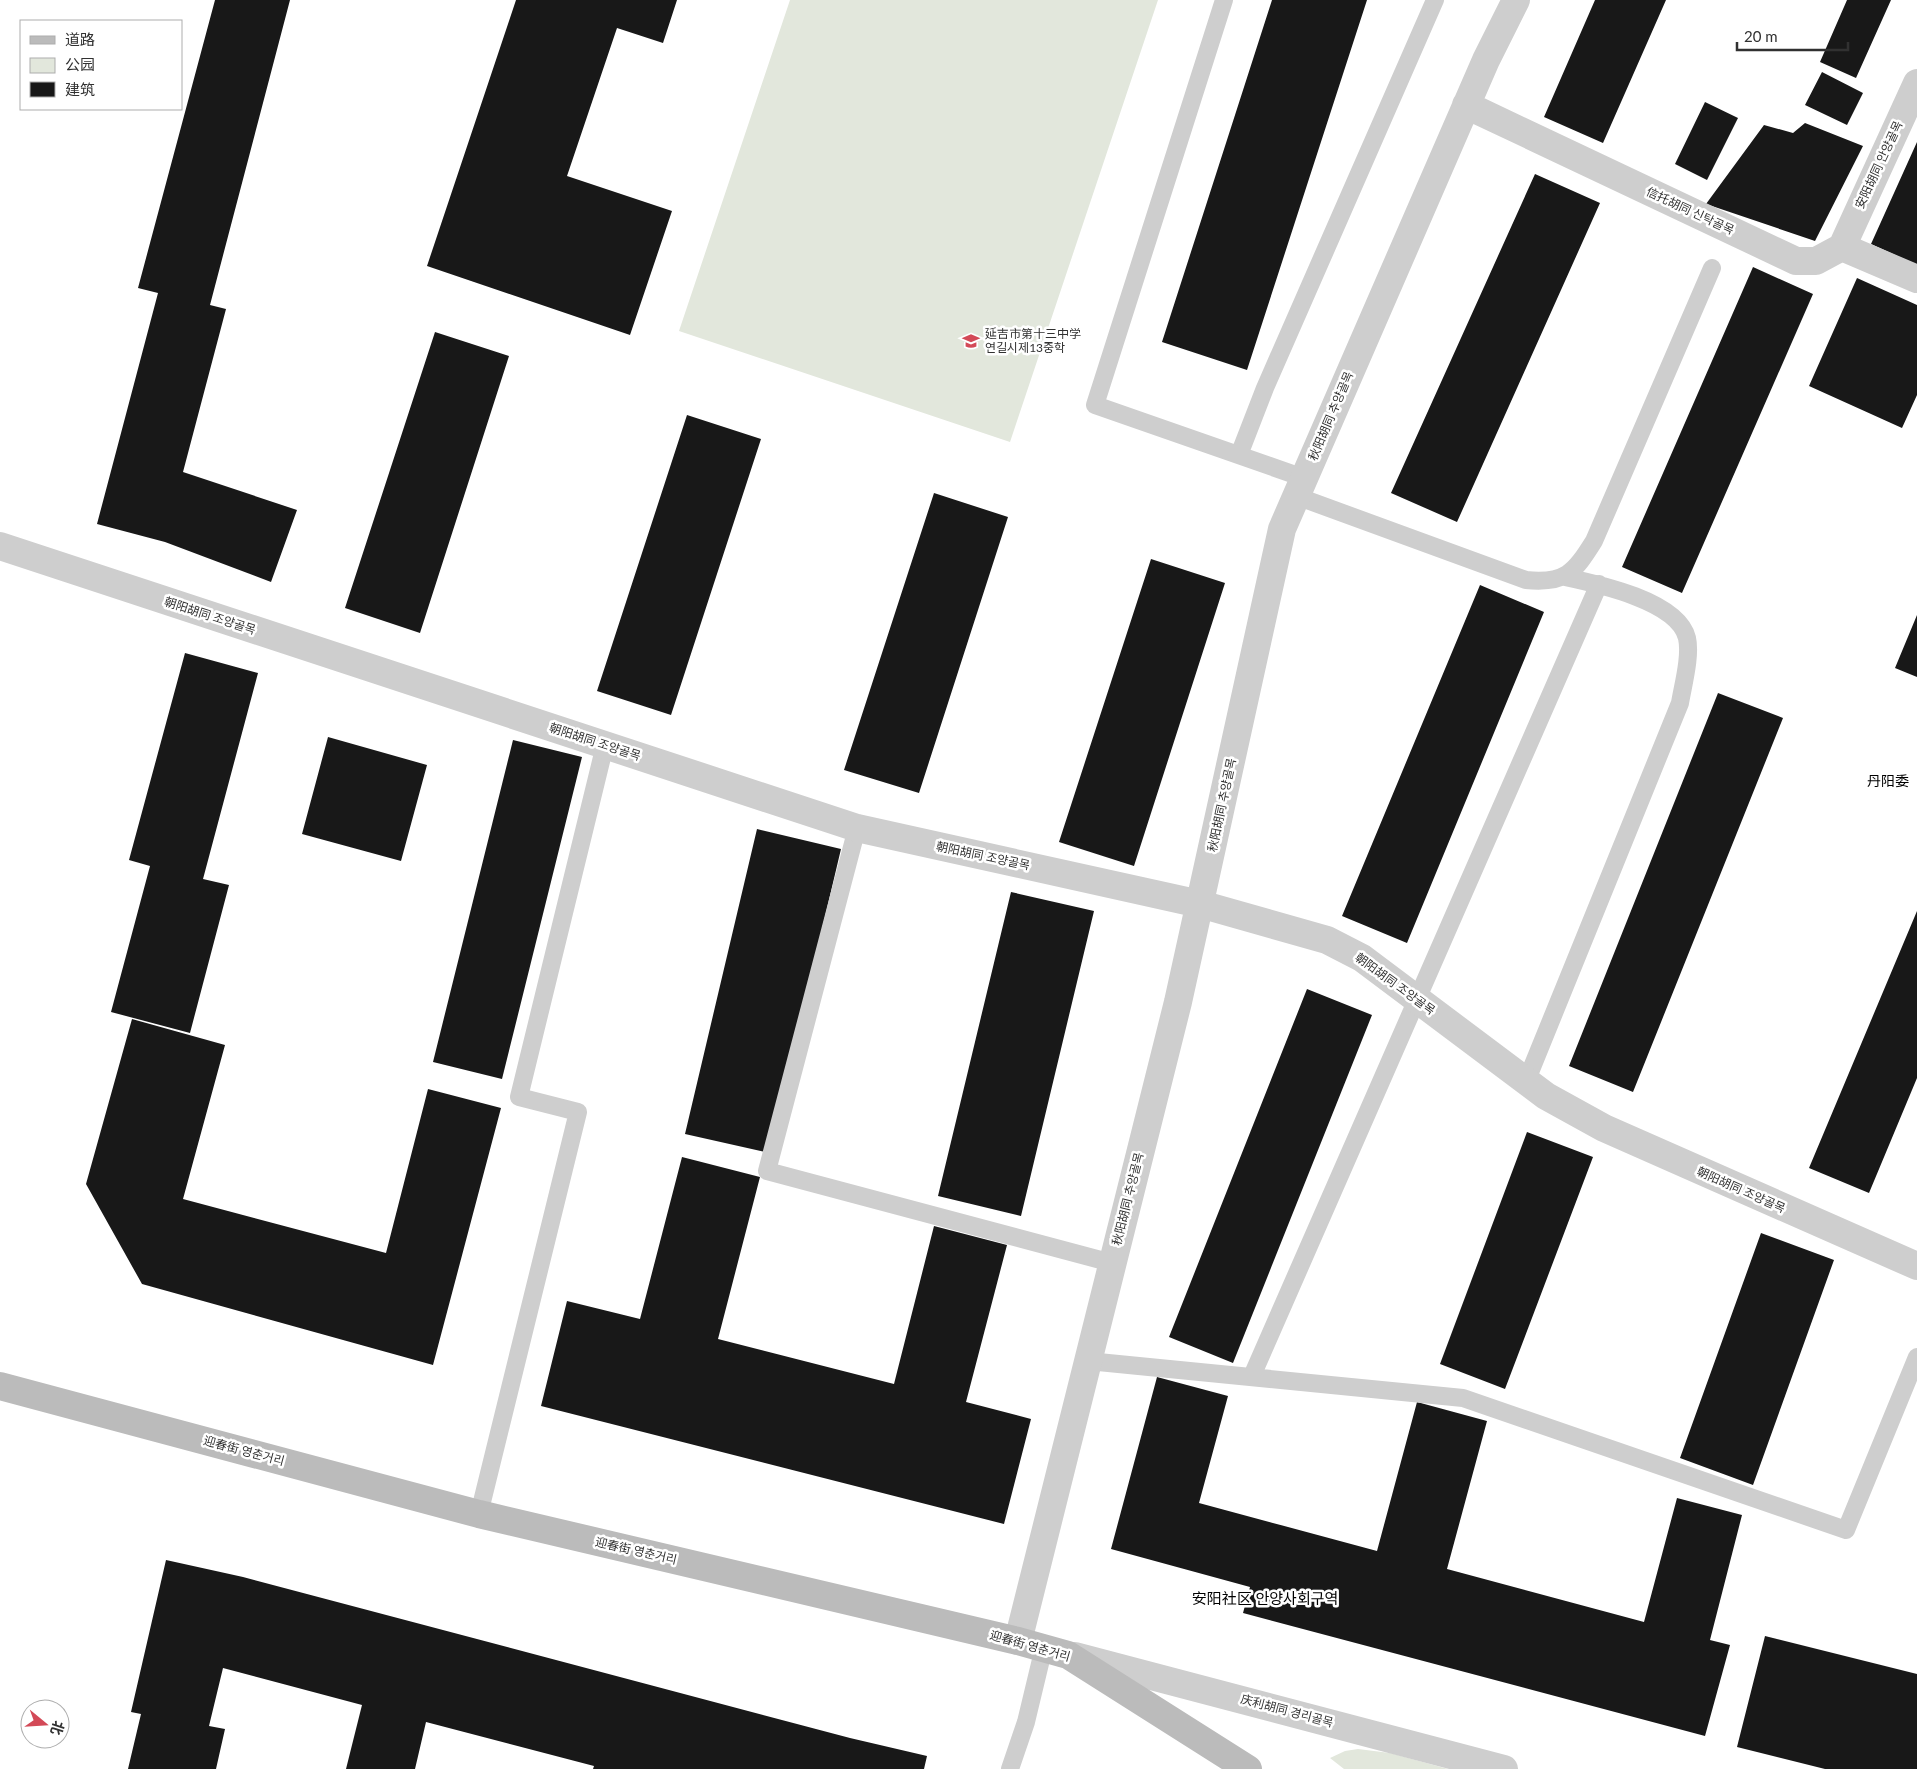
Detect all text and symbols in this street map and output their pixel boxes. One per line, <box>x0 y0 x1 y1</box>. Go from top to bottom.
legend <box>20 20 182 110</box>
scale bar <box>1737 20 1848 52</box>
text: 20 m <box>1744 27 1778 45</box>
text: 道路 <box>65 30 95 48</box>
text: 公园 <box>65 55 95 73</box>
text: 建筑 <box>65 80 95 98</box>
street label: 安阳胡同 안양골목 <box>1852 118 1905 211</box>
street label: 信托胡同 신탁골목 <box>1644 184 1737 237</box>
place label: 延吉市第十三中学 연길시제13중학 <box>985 326 1081 355</box>
school or university icon: 延吉市第十三中学 연길시제13중학 <box>961 331 981 351</box>
street label: 秋阳胡同 추양골목 <box>1305 369 1356 463</box>
street label: 朝阳胡同 조양골목 <box>163 594 258 637</box>
street label: 朝阳胡同 조양골목 <box>548 720 643 763</box>
street label: 秋阳胡同 추양골목 <box>1204 757 1239 853</box>
district label: 丹阳委 <box>1867 772 1909 789</box>
street label: 朝阳胡同 조양골목 <box>935 838 1031 873</box>
street label: 朝阳胡同 조양골목 <box>1352 950 1438 1018</box>
street label: 秋阳胡同 추양골목 <box>1109 1151 1146 1247</box>
street label: 朝阳胡同 조양골목 <box>1695 1163 1788 1216</box>
street label: 迎春街 영춘거리 <box>202 1433 286 1469</box>
street label: 迎春街 영춘거리 <box>594 1534 678 1567</box>
district label: 安阳社区 안양사회구역 <box>1192 1589 1338 1607</box>
street label: 迎春街 영춘거리 <box>988 1627 1072 1664</box>
street label: 庆利胡同 경리골목 <box>1239 1691 1335 1730</box>
north arrow <box>20 1699 70 1749</box>
text: 北 <box>48 1719 68 1737</box>

